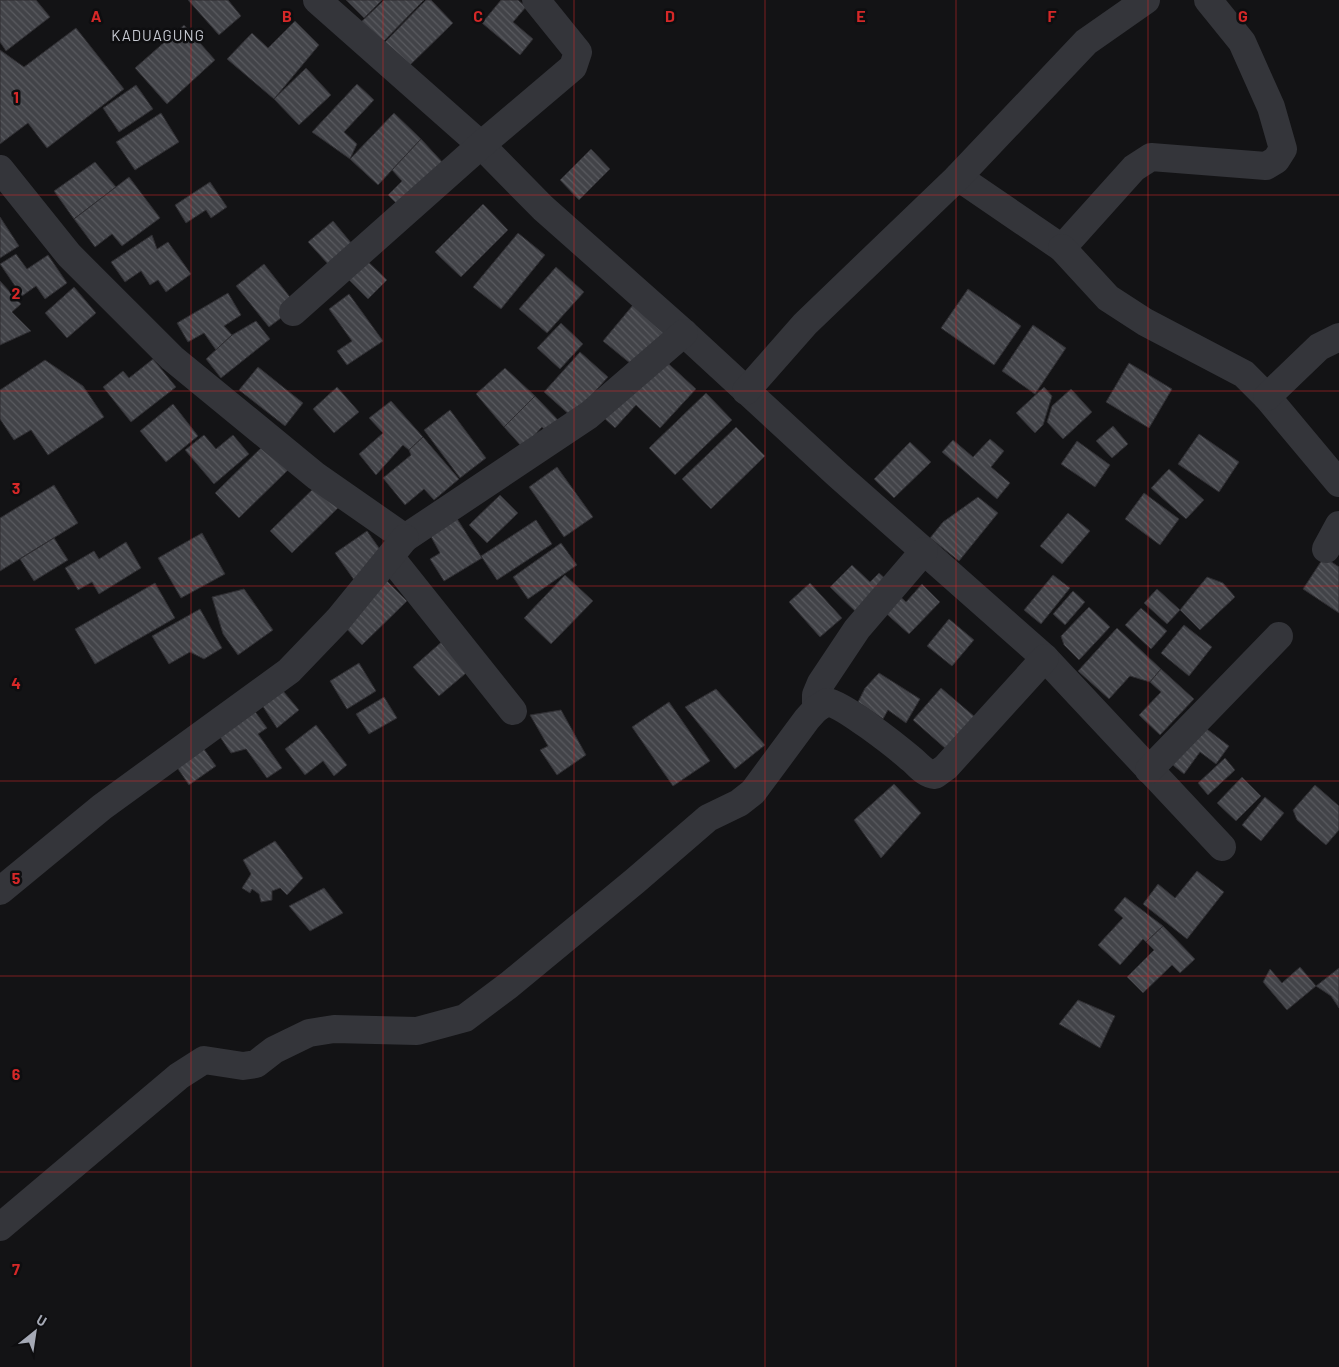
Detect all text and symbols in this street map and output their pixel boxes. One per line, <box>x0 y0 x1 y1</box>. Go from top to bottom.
text: A <box>91 6 102 25</box>
text: B <box>282 6 292 25</box>
text: C <box>473 6 483 25</box>
text: D <box>665 6 675 25</box>
text: E <box>856 6 866 25</box>
text: F <box>1048 6 1057 25</box>
text: G <box>1238 6 1248 25</box>
district label: KADUAGUNG <box>111 26 205 44</box>
text: 1 <box>13 87 19 106</box>
text: 2 <box>12 283 21 302</box>
text: 3 <box>12 478 20 497</box>
text: 4 <box>11 673 21 692</box>
text: 5 <box>12 868 21 887</box>
text: 6 <box>12 1064 21 1083</box>
text: 7 <box>12 1259 20 1278</box>
north arrow <box>10 1307 60 1357</box>
text: U <box>34 1311 50 1330</box>

